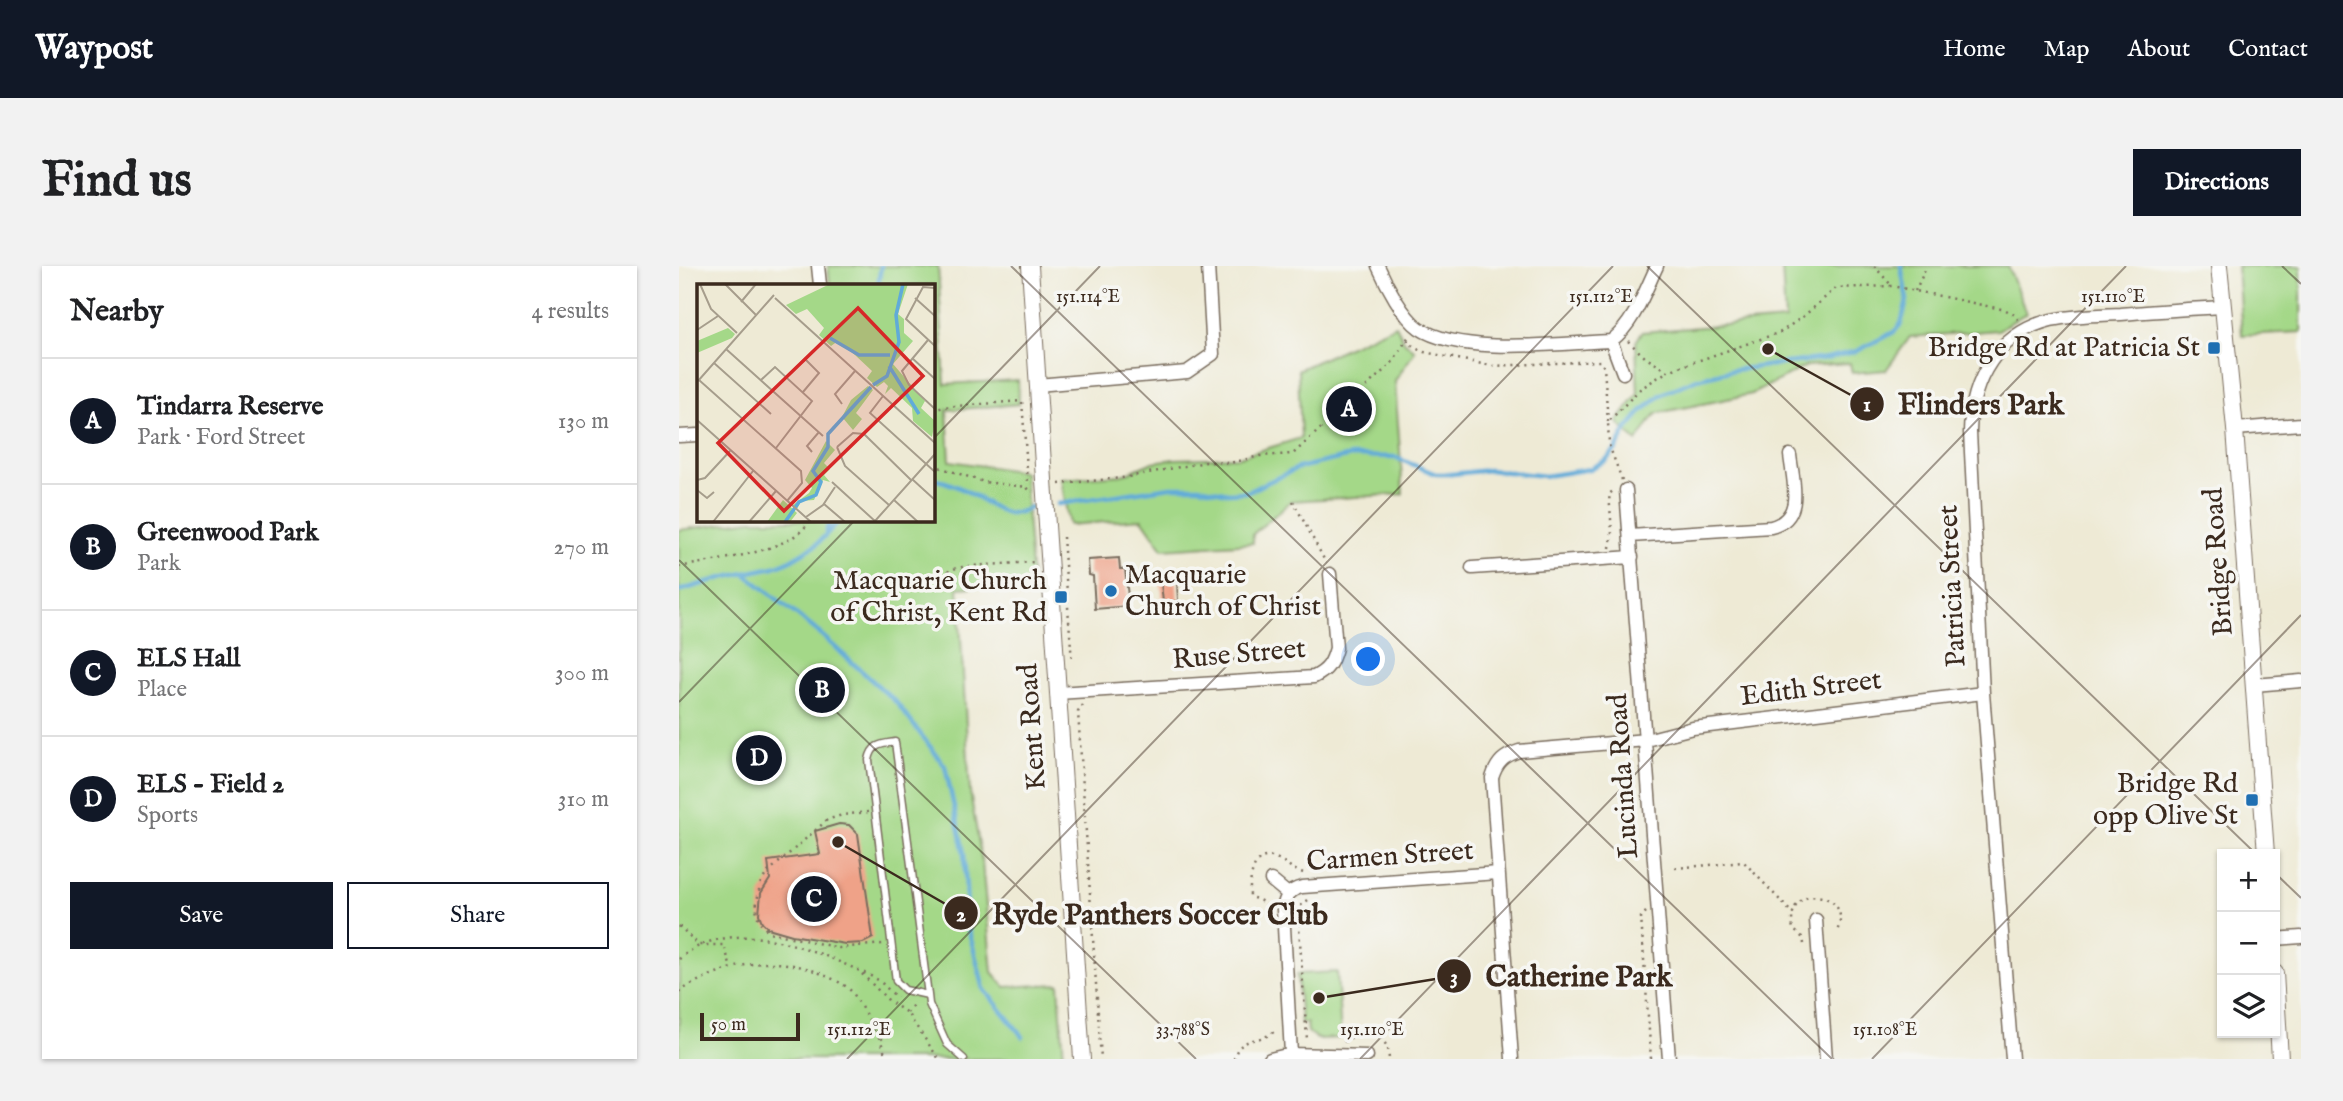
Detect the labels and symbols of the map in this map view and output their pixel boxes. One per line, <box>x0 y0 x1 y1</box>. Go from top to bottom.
inset map <box>697 284 935 522</box>
text: 151.114°E <box>1056 286 1120 309</box>
text: 151.112°E <box>1569 286 1633 309</box>
text: 151.110°E <box>2081 286 2145 309</box>
place label: Bridge Rd at Patricia St <box>1928 331 2200 366</box>
marker: Bridge Rd at Patricia St <box>2206 340 2222 356</box>
callout: Flinders Park <box>1849 378 2078 429</box>
pin: A <box>1326 383 1372 435</box>
text: Flinders Park <box>1898 387 2065 425</box>
text: 1 <box>1863 392 1871 419</box>
street label: Bridge Road <box>2196 487 2242 637</box>
street label: Patricia Street <box>1931 503 1975 668</box>
place label: Macquarie Church of Christ <box>1125 558 1321 625</box>
place label: Macquarie Church of Christ, Kent Rd <box>830 564 1047 631</box>
marker: Macquarie Church of Christ <box>1103 583 1119 599</box>
marker: Macquarie Church of Christ, Kent Rd <box>1053 589 1069 605</box>
street label: Ruse Street <box>1171 632 1308 678</box>
your location <box>1351 642 1385 676</box>
street label: Kent Road <box>1011 662 1055 792</box>
street label: Edith Street <box>1738 663 1884 715</box>
pin: B <box>799 664 845 716</box>
street label: Lucinda Road <box>1601 692 1647 860</box>
pin: D <box>736 732 782 784</box>
place label: Bridge Rd opp Olive St <box>2093 767 2238 834</box>
marker: Bridge Rd opp Olive St <box>2244 792 2260 808</box>
street label: Carmen Street <box>1305 834 1475 880</box>
pin: C <box>791 873 837 925</box>
callout: Ryde Panthers Soccer Club <box>943 888 1342 939</box>
text: Ryde Panthers Soccer Club <box>992 897 1328 935</box>
text: 2 <box>956 902 966 929</box>
callout: Catherine Park <box>1436 950 1686 1001</box>
text: Catherine Park <box>1486 959 1673 997</box>
text: 3 <box>1450 964 1458 991</box>
scale bar <box>700 1010 800 1042</box>
text: 151.112°E <box>827 1019 891 1042</box>
text: 33.788°S <box>1156 1019 1210 1042</box>
text: 151.110°E <box>1340 1019 1404 1042</box>
text: 151.108°E <box>1853 1019 1917 1042</box>

